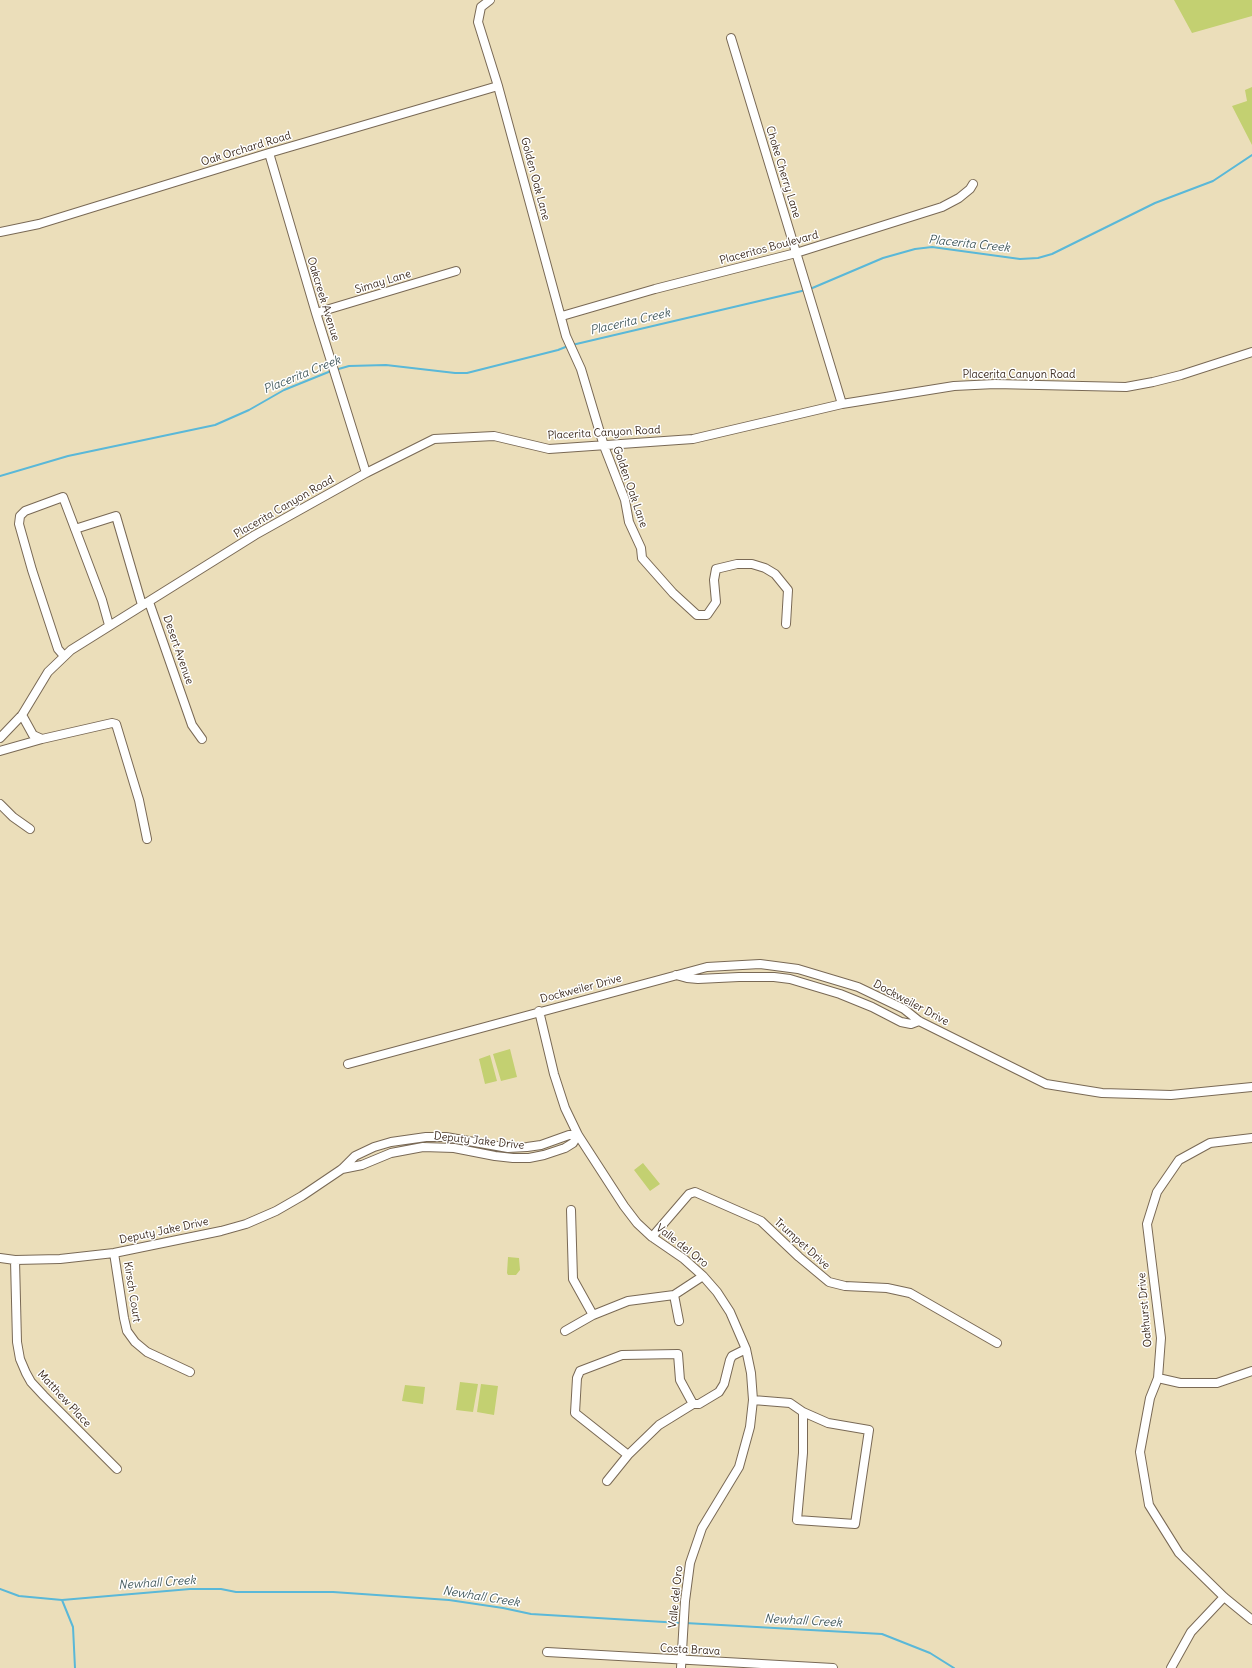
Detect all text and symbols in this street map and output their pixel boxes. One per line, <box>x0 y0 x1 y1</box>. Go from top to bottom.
street label: Choke Cherry Lane <box>763 124 803 220</box>
street label: Oak Orchard Road <box>199 129 293 169</box>
street label: Golden Oak Lane <box>518 136 552 222</box>
street label: Placeritos Boulevard <box>718 228 820 268</box>
water label: Placerita Creek <box>928 233 1010 255</box>
street label: Oakcreek Avenue <box>304 255 342 343</box>
street label: Simay Lane <box>353 267 413 297</box>
water label: Placerita Creek <box>589 306 671 338</box>
water label: Placerita Creek <box>261 353 343 397</box>
street label: Placerita Canyon Road <box>962 368 1076 382</box>
street label: Placerita Canyon Road <box>547 423 661 443</box>
street label: Golden Oak Lane <box>610 444 650 530</box>
street label: Placerita Canyon Road <box>232 473 336 541</box>
street label: Desert Avenue <box>160 614 196 686</box>
street label: Dockweiler Drive <box>539 972 623 1006</box>
street label: Dockweiler Drive <box>871 978 951 1028</box>
street label: Deputy Jake Drive <box>433 1130 525 1152</box>
street label: Deputy Jake Drive <box>118 1215 210 1247</box>
street label: Trumpet Drive <box>772 1216 832 1272</box>
street label: Valle del Oro <box>653 1222 711 1270</box>
street label: Kirsch Court <box>121 1261 143 1323</box>
street label: Oakhurst Drive <box>1135 1272 1155 1348</box>
street label: Matthew Place <box>34 1368 94 1430</box>
street label: Valle del Oro <box>666 1565 686 1629</box>
water label: Newhall Creek <box>118 1573 196 1593</box>
water label: Newhall Creek <box>442 1584 520 1610</box>
water label: Newhall Creek <box>764 1612 842 1630</box>
street label: Costa Brava <box>660 1642 720 1658</box>

